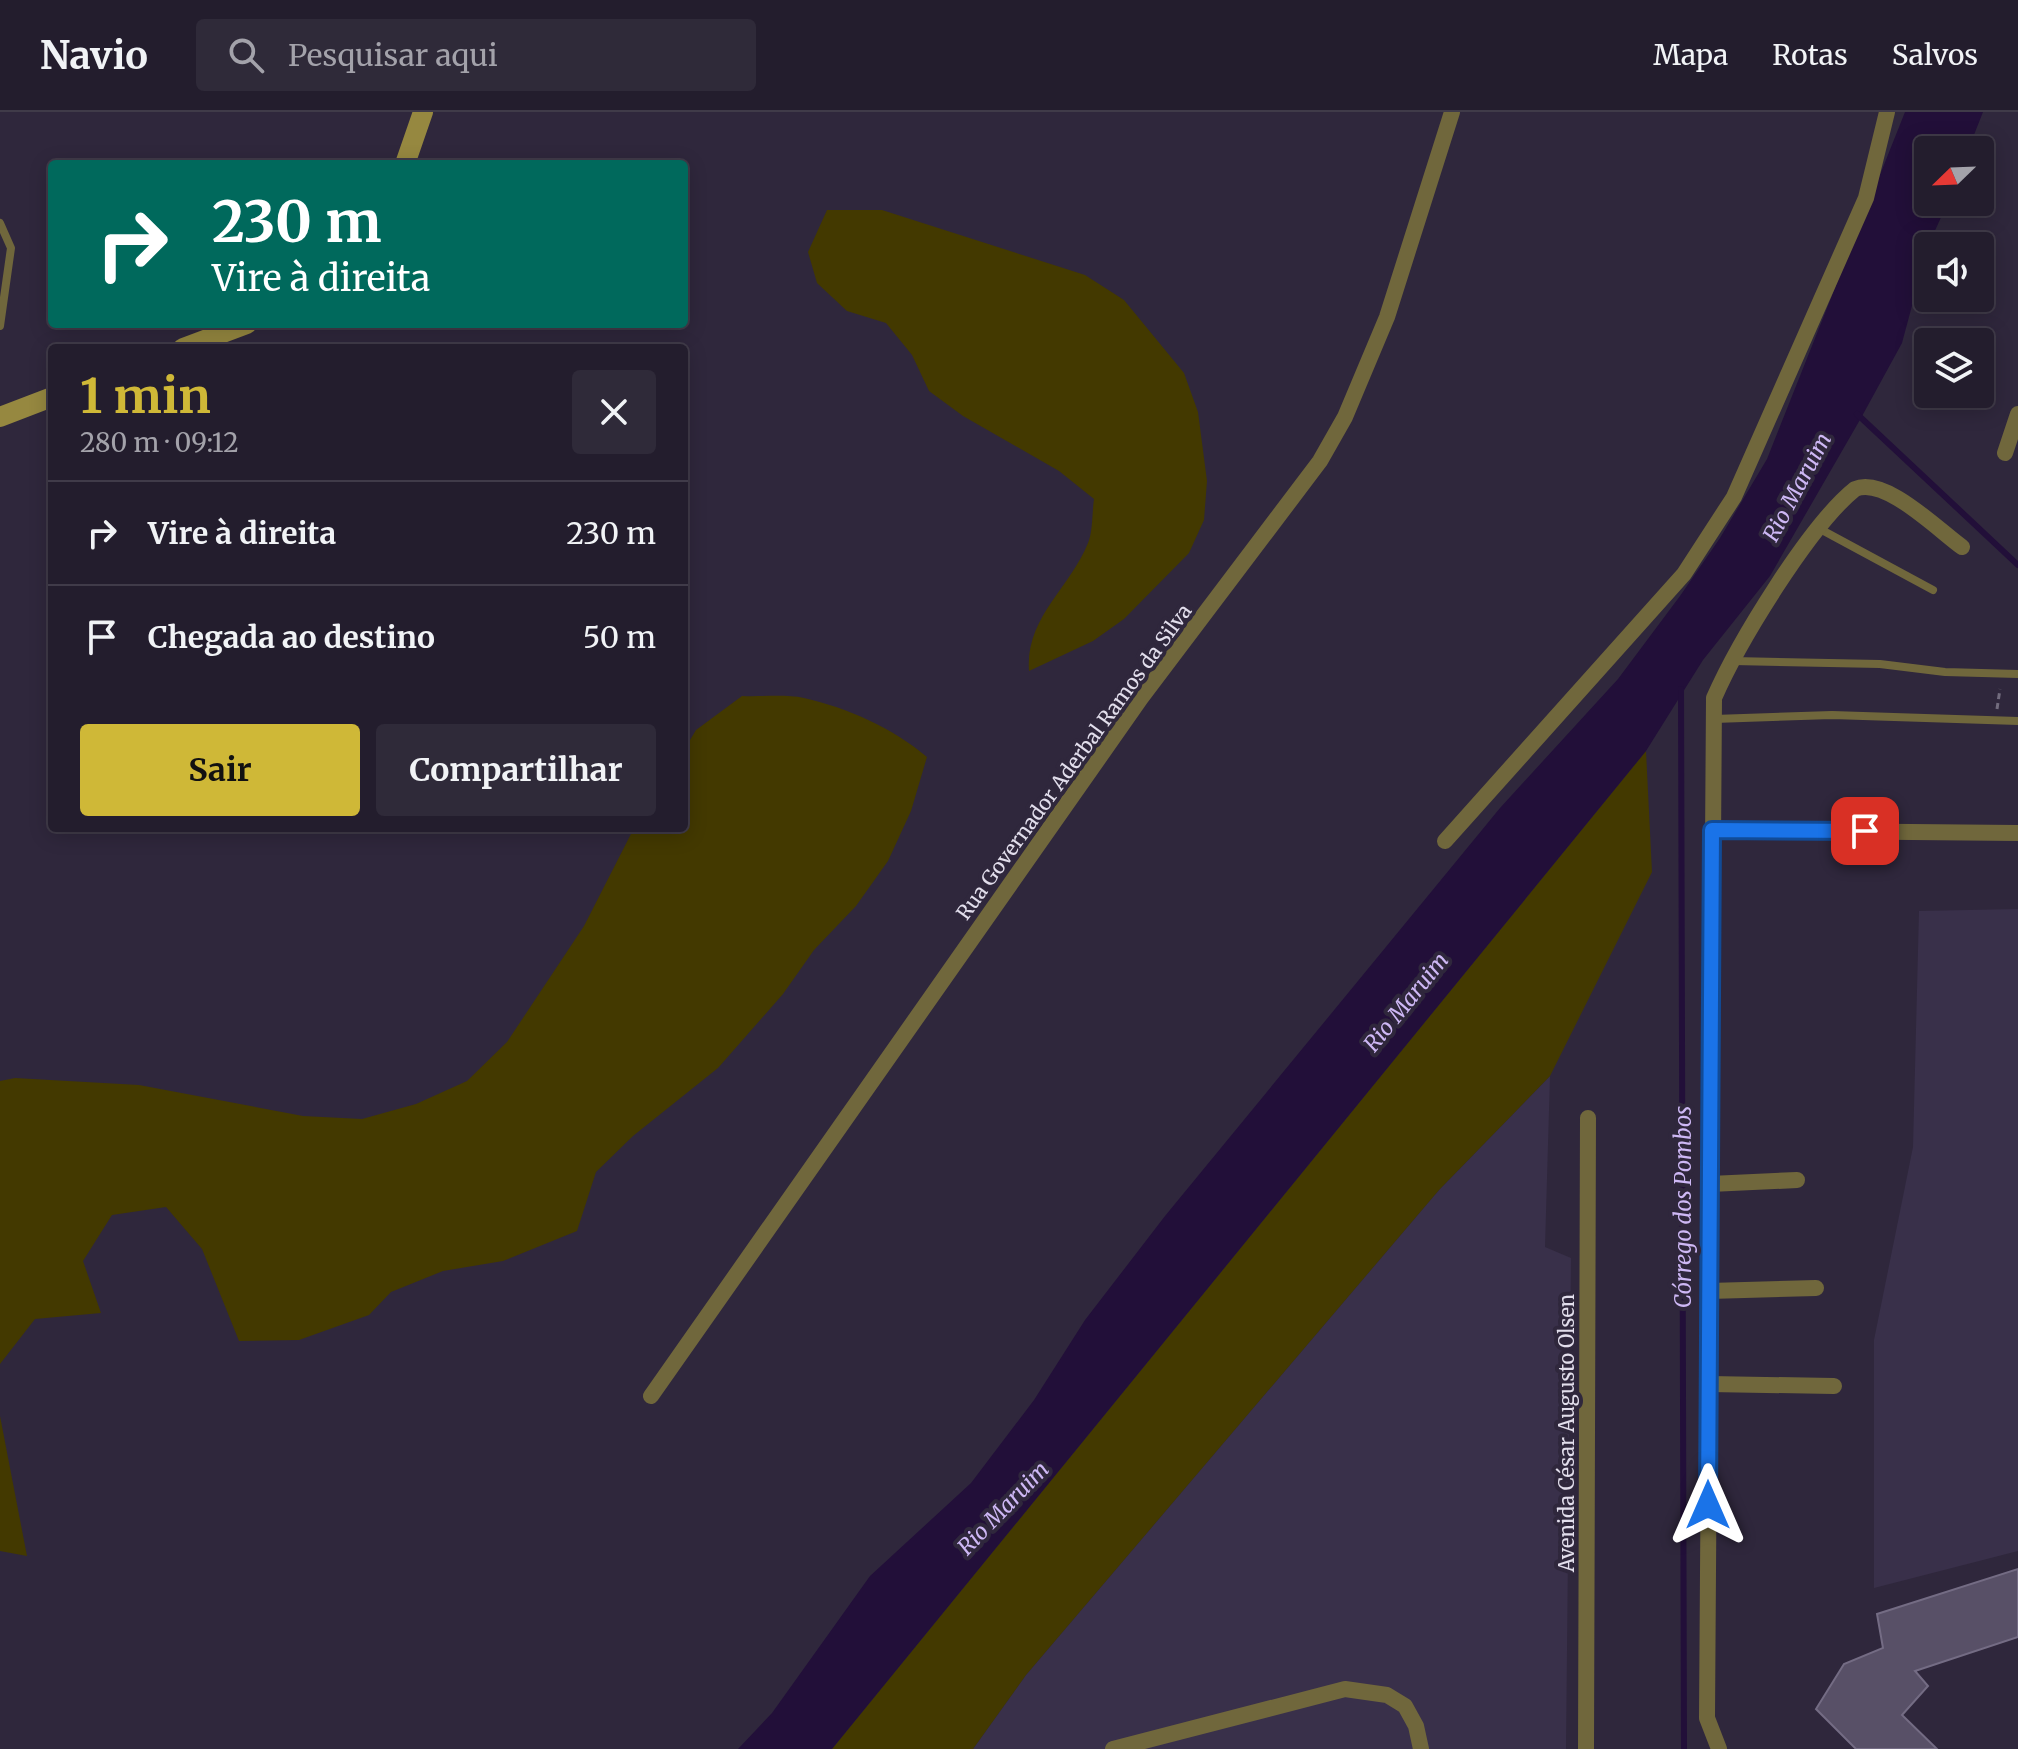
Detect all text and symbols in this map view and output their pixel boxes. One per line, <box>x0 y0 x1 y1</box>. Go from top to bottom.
search box <box>196 19 756 91</box>
text: Navio <box>40 32 148 79</box>
icon: search <box>224 33 268 77</box>
text: Pesquisar aqui <box>288 36 498 74</box>
text: Mapa <box>1653 37 1728 73</box>
text: Rotas <box>1772 37 1848 73</box>
text: Salvos <box>1892 37 1978 73</box>
north arrow <box>1914 136 1994 216</box>
map controls <box>1914 136 1994 408</box>
text: 230 m <box>212 187 382 257</box>
icon: right <box>80 192 184 296</box>
button: sound <box>1914 232 1994 312</box>
text: Vire à direita <box>212 256 430 301</box>
button: layers <box>1914 328 1994 408</box>
text: 1 min <box>80 366 211 426</box>
button: close <box>572 370 656 454</box>
text: 280 m · 09:12 <box>80 426 239 459</box>
water label: Rio Maruim <box>1757 428 1837 546</box>
icon: right <box>80 511 124 555</box>
text: Vire à direita <box>148 514 336 552</box>
text: 230 m <box>566 514 656 552</box>
street label: Rua Governador Aderbal Ramos da Silva <box>951 599 1197 924</box>
icon: arrive <box>80 615 124 659</box>
text: Chegada ao destino <box>148 618 435 656</box>
text: 50 m <box>583 618 656 656</box>
button: Sair <box>80 724 360 816</box>
button: Compartilhar <box>376 724 656 816</box>
pin <box>1831 797 1899 865</box>
icon: arrive <box>1843 809 1887 853</box>
water label: Rio Maruim <box>1357 947 1455 1057</box>
water label: Córrego dos Pombos <box>1669 1106 1697 1308</box>
street label: Avenida César Augusto Olsen <box>1554 1294 1579 1573</box>
water label: Rio Maruim <box>951 1455 1055 1561</box>
position arrow <box>1666 1463 1750 1547</box>

